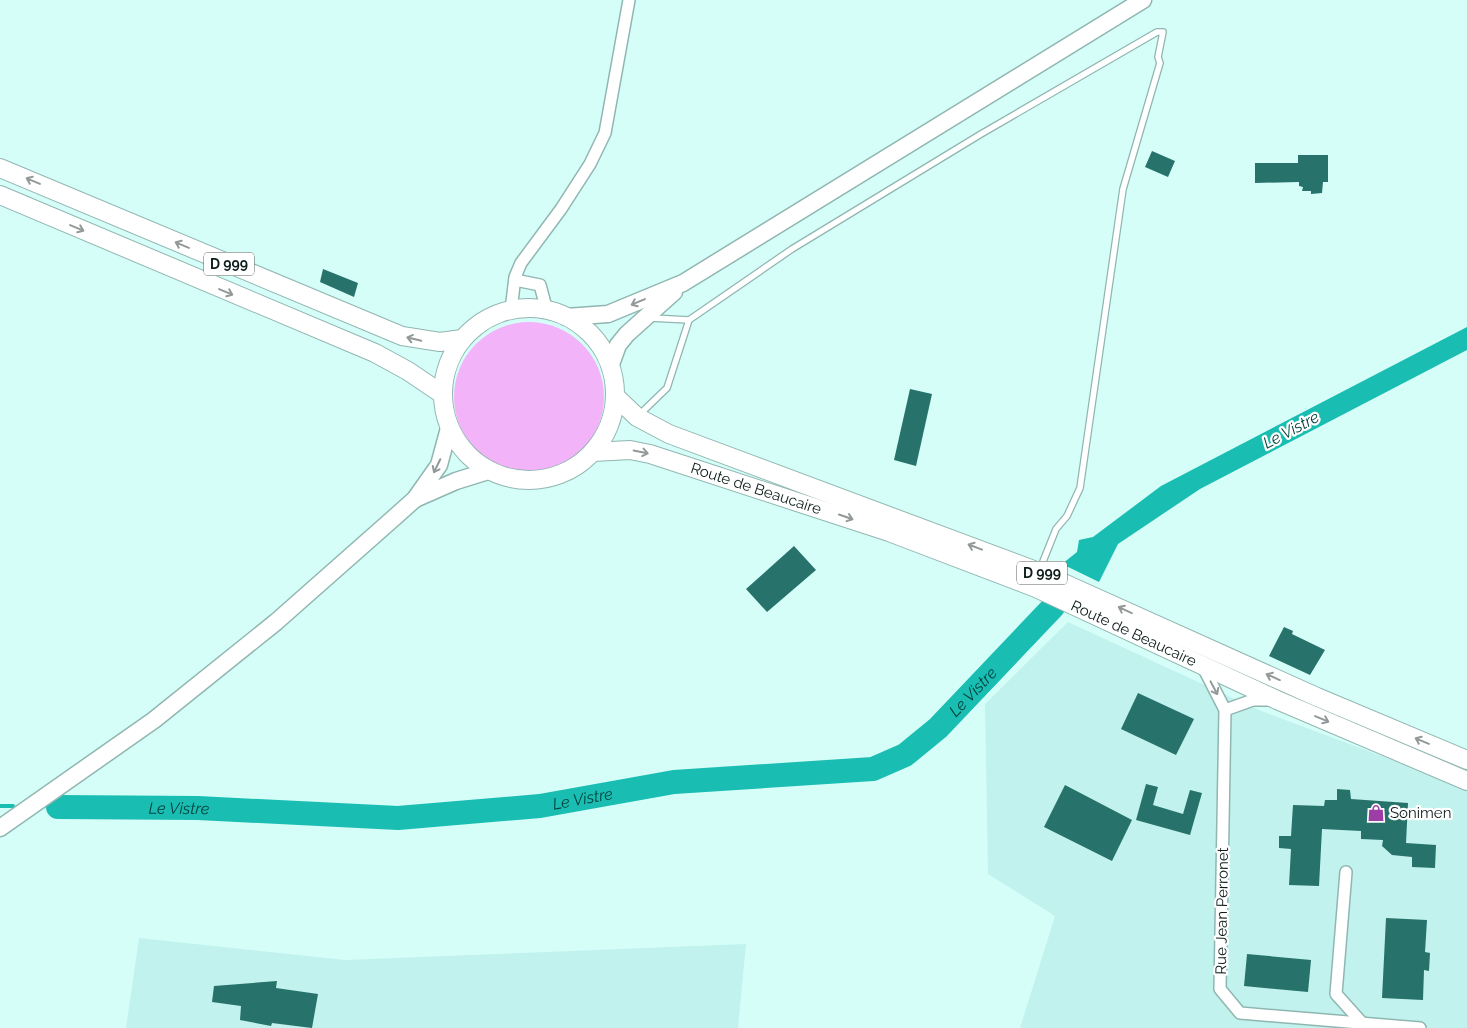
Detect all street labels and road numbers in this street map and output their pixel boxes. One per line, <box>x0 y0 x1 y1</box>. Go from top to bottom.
road number: D 999 <box>204 252 254 276</box>
street label: Route de Beaucaire <box>688 459 824 518</box>
road number: D 999 <box>1017 562 1067 584</box>
street label: Route de Beaucaire <box>1068 597 1200 670</box>
street label: Rue Jean Perronet <box>1212 847 1232 975</box>

